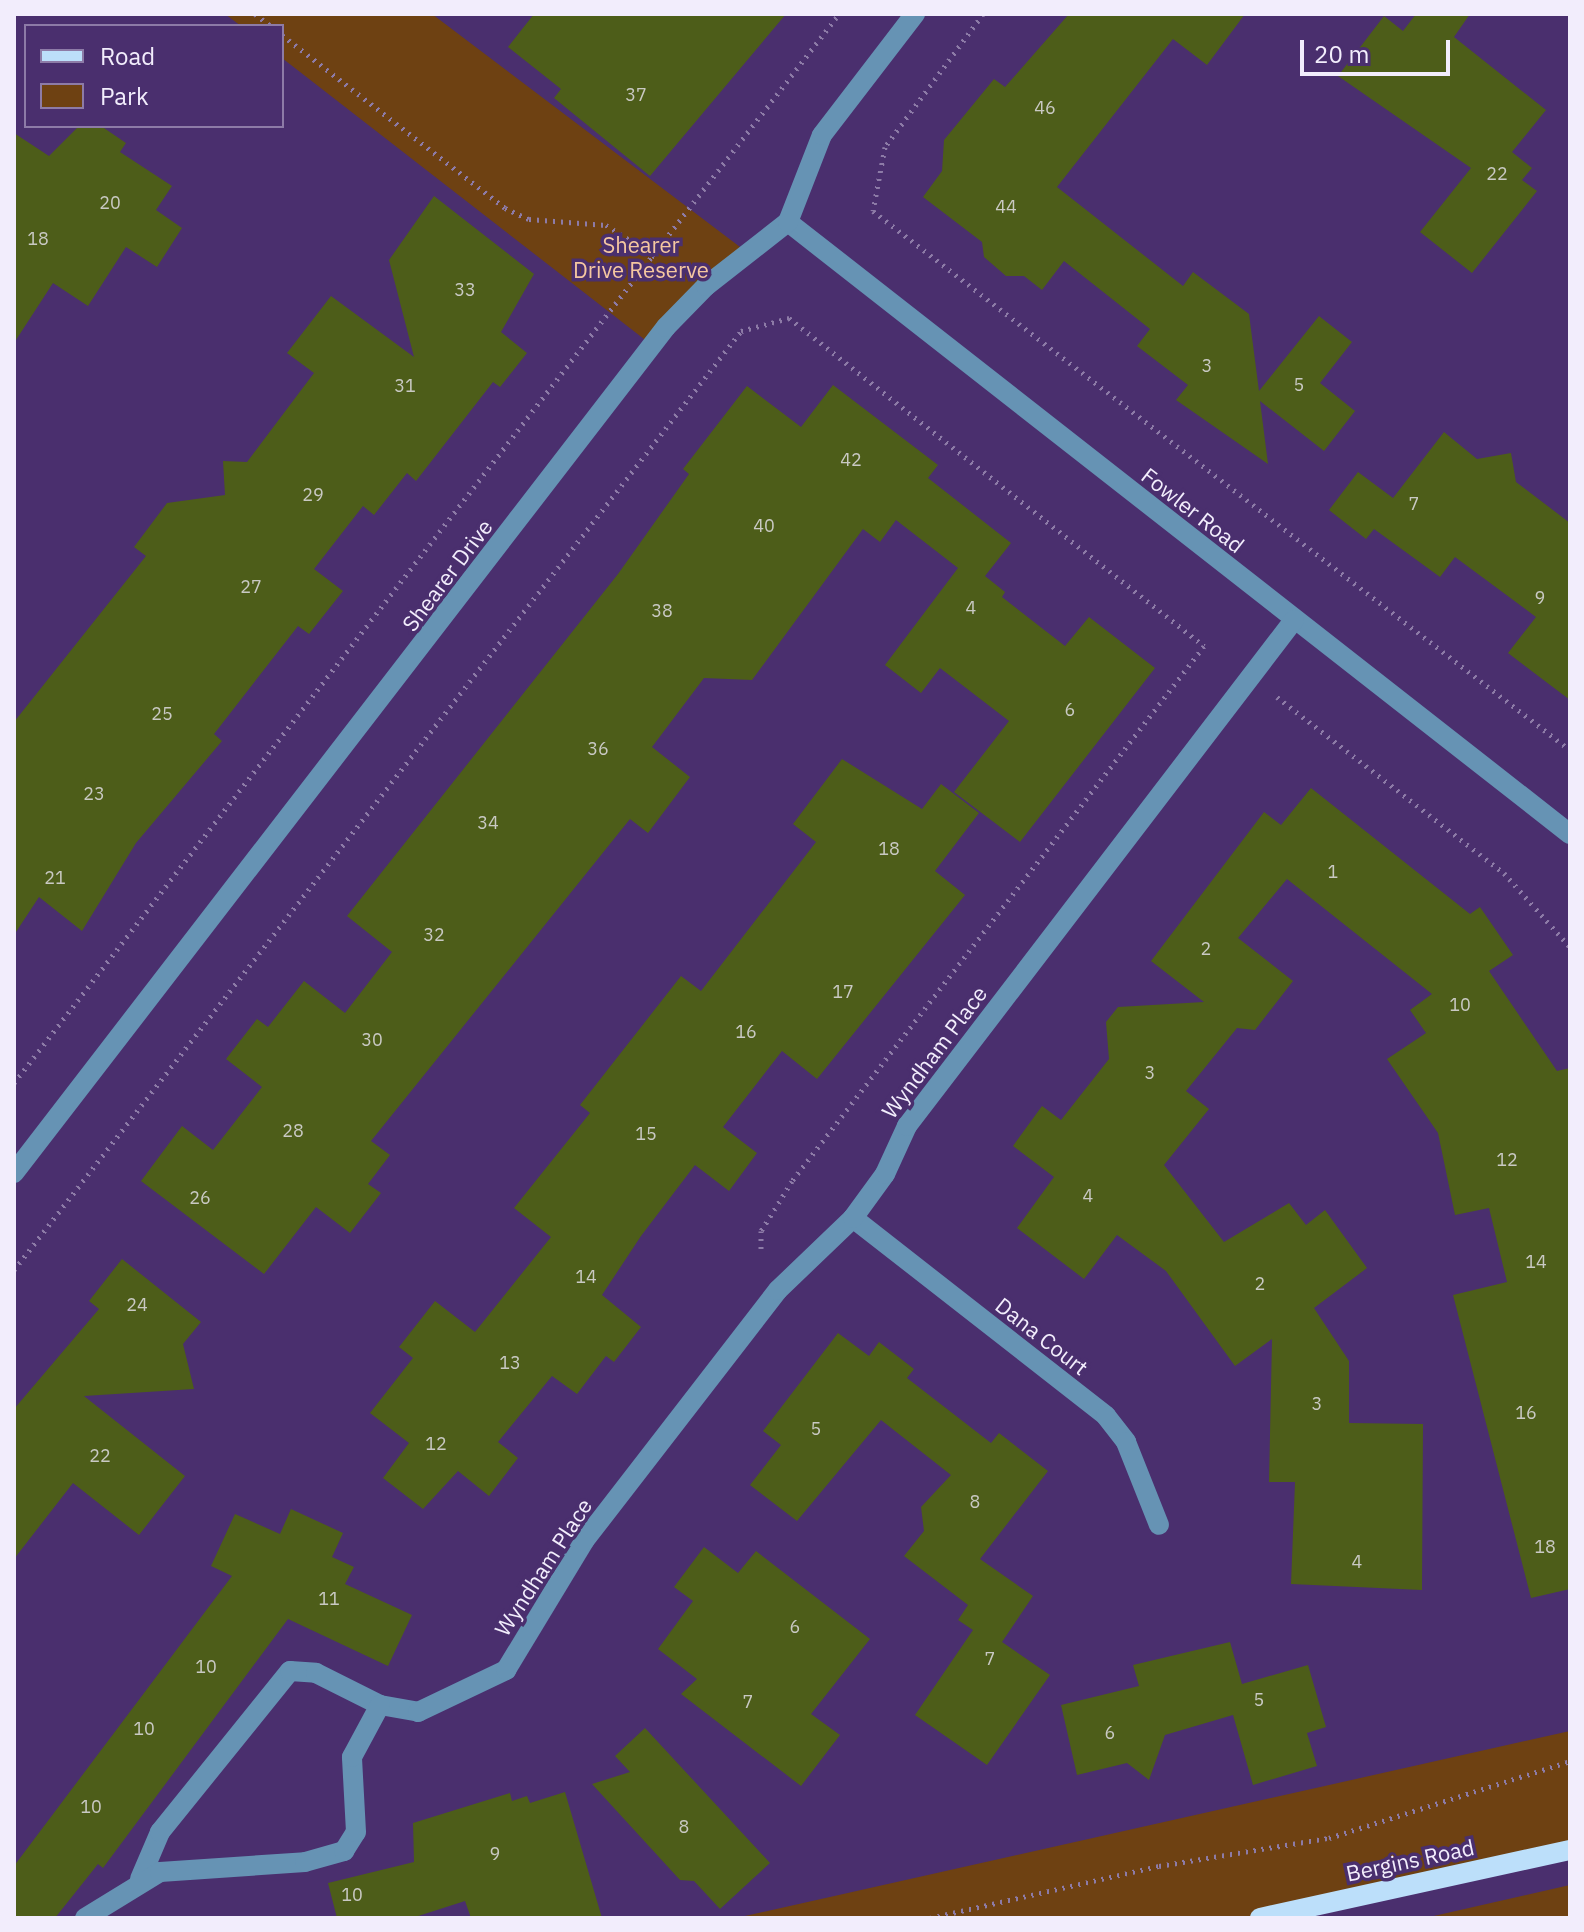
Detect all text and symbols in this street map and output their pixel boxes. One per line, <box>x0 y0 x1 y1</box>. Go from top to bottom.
legend <box>24 24 284 128</box>
scale bar <box>1304 24 1454 74</box>
text: 20 m <box>1314 38 1369 70</box>
text: Road <box>100 40 155 72</box>
text: Park <box>100 80 149 112</box>
house number: 37 <box>625 84 647 106</box>
house number: 46 <box>1034 97 1056 119</box>
house number: 22 <box>1486 163 1508 185</box>
house number: 20 <box>99 192 121 214</box>
house number: 44 <box>995 196 1017 218</box>
house number: 18 <box>27 228 49 250</box>
park label: Shearer Drive Reserve <box>573 231 709 282</box>
house number: 33 <box>454 279 476 301</box>
house number: 3 <box>1202 355 1212 377</box>
house number: 5 <box>1294 374 1304 396</box>
house number: 31 <box>394 375 416 397</box>
house number: 42 <box>840 449 862 471</box>
street label: Fowler Road <box>1137 462 1249 558</box>
house number: 29 <box>302 484 324 506</box>
house number: 7 <box>1409 493 1419 515</box>
street label: Shearer Drive <box>396 514 498 636</box>
house number: 40 <box>753 515 775 537</box>
house number: 27 <box>240 576 262 598</box>
house number: 9 <box>1535 587 1545 609</box>
house number: 4 <box>966 597 976 619</box>
house number: 38 <box>651 600 673 622</box>
house number: 6 <box>1065 699 1075 721</box>
house number: 25 <box>151 703 173 725</box>
house number: 36 <box>587 738 609 760</box>
house number: 23 <box>83 783 105 805</box>
house number: 34 <box>477 812 499 834</box>
house number: 18 <box>878 838 900 860</box>
house number: 1 <box>1328 861 1338 883</box>
house number: 21 <box>44 867 66 889</box>
house number: 32 <box>423 924 445 946</box>
house number: 2 <box>1201 938 1211 960</box>
house number: 17 <box>832 981 854 1003</box>
street label: Wyndham Place <box>876 981 992 1123</box>
house number: 10 <box>1449 994 1471 1016</box>
house number: 16 <box>735 1021 757 1043</box>
house number: 30 <box>361 1029 383 1051</box>
house number: 3 <box>1145 1062 1155 1084</box>
house number: 28 <box>282 1120 304 1142</box>
house number: 15 <box>635 1123 657 1145</box>
house number: 12 <box>1496 1149 1518 1171</box>
house number: 4 <box>1083 1185 1093 1207</box>
house number: 26 <box>189 1187 211 1209</box>
house number: 14 <box>1525 1251 1547 1273</box>
house number: 14 <box>575 1266 597 1288</box>
house number: 2 <box>1255 1273 1265 1295</box>
street label: Dana Court <box>990 1292 1094 1380</box>
house number: 24 <box>126 1294 148 1316</box>
house number: 13 <box>499 1352 521 1374</box>
house number: 3 <box>1312 1393 1322 1415</box>
house number: 16 <box>1515 1402 1537 1424</box>
house number: 5 <box>811 1418 821 1440</box>
house number: 12 <box>425 1433 447 1455</box>
house number: 22 <box>89 1445 111 1467</box>
house number: 8 <box>970 1491 980 1513</box>
street label: Wyndham Place <box>489 1493 597 1641</box>
house number: 18 <box>1534 1536 1556 1558</box>
house number: 4 <box>1352 1551 1362 1573</box>
house number: 11 <box>318 1588 340 1610</box>
house number: 6 <box>790 1616 800 1638</box>
house number: 7 <box>985 1648 995 1670</box>
house number: 10 <box>195 1656 217 1678</box>
house number: 5 <box>1254 1689 1264 1711</box>
house number: 7 <box>743 1691 753 1713</box>
house number: 10 <box>133 1718 155 1740</box>
house number: 6 <box>1105 1722 1115 1744</box>
house number: 10 <box>80 1796 102 1818</box>
house number: 8 <box>679 1816 689 1838</box>
street label: Bergins Road <box>1344 1834 1476 1886</box>
house number: 9 <box>490 1843 500 1865</box>
house number: 10 <box>341 1884 363 1906</box>

